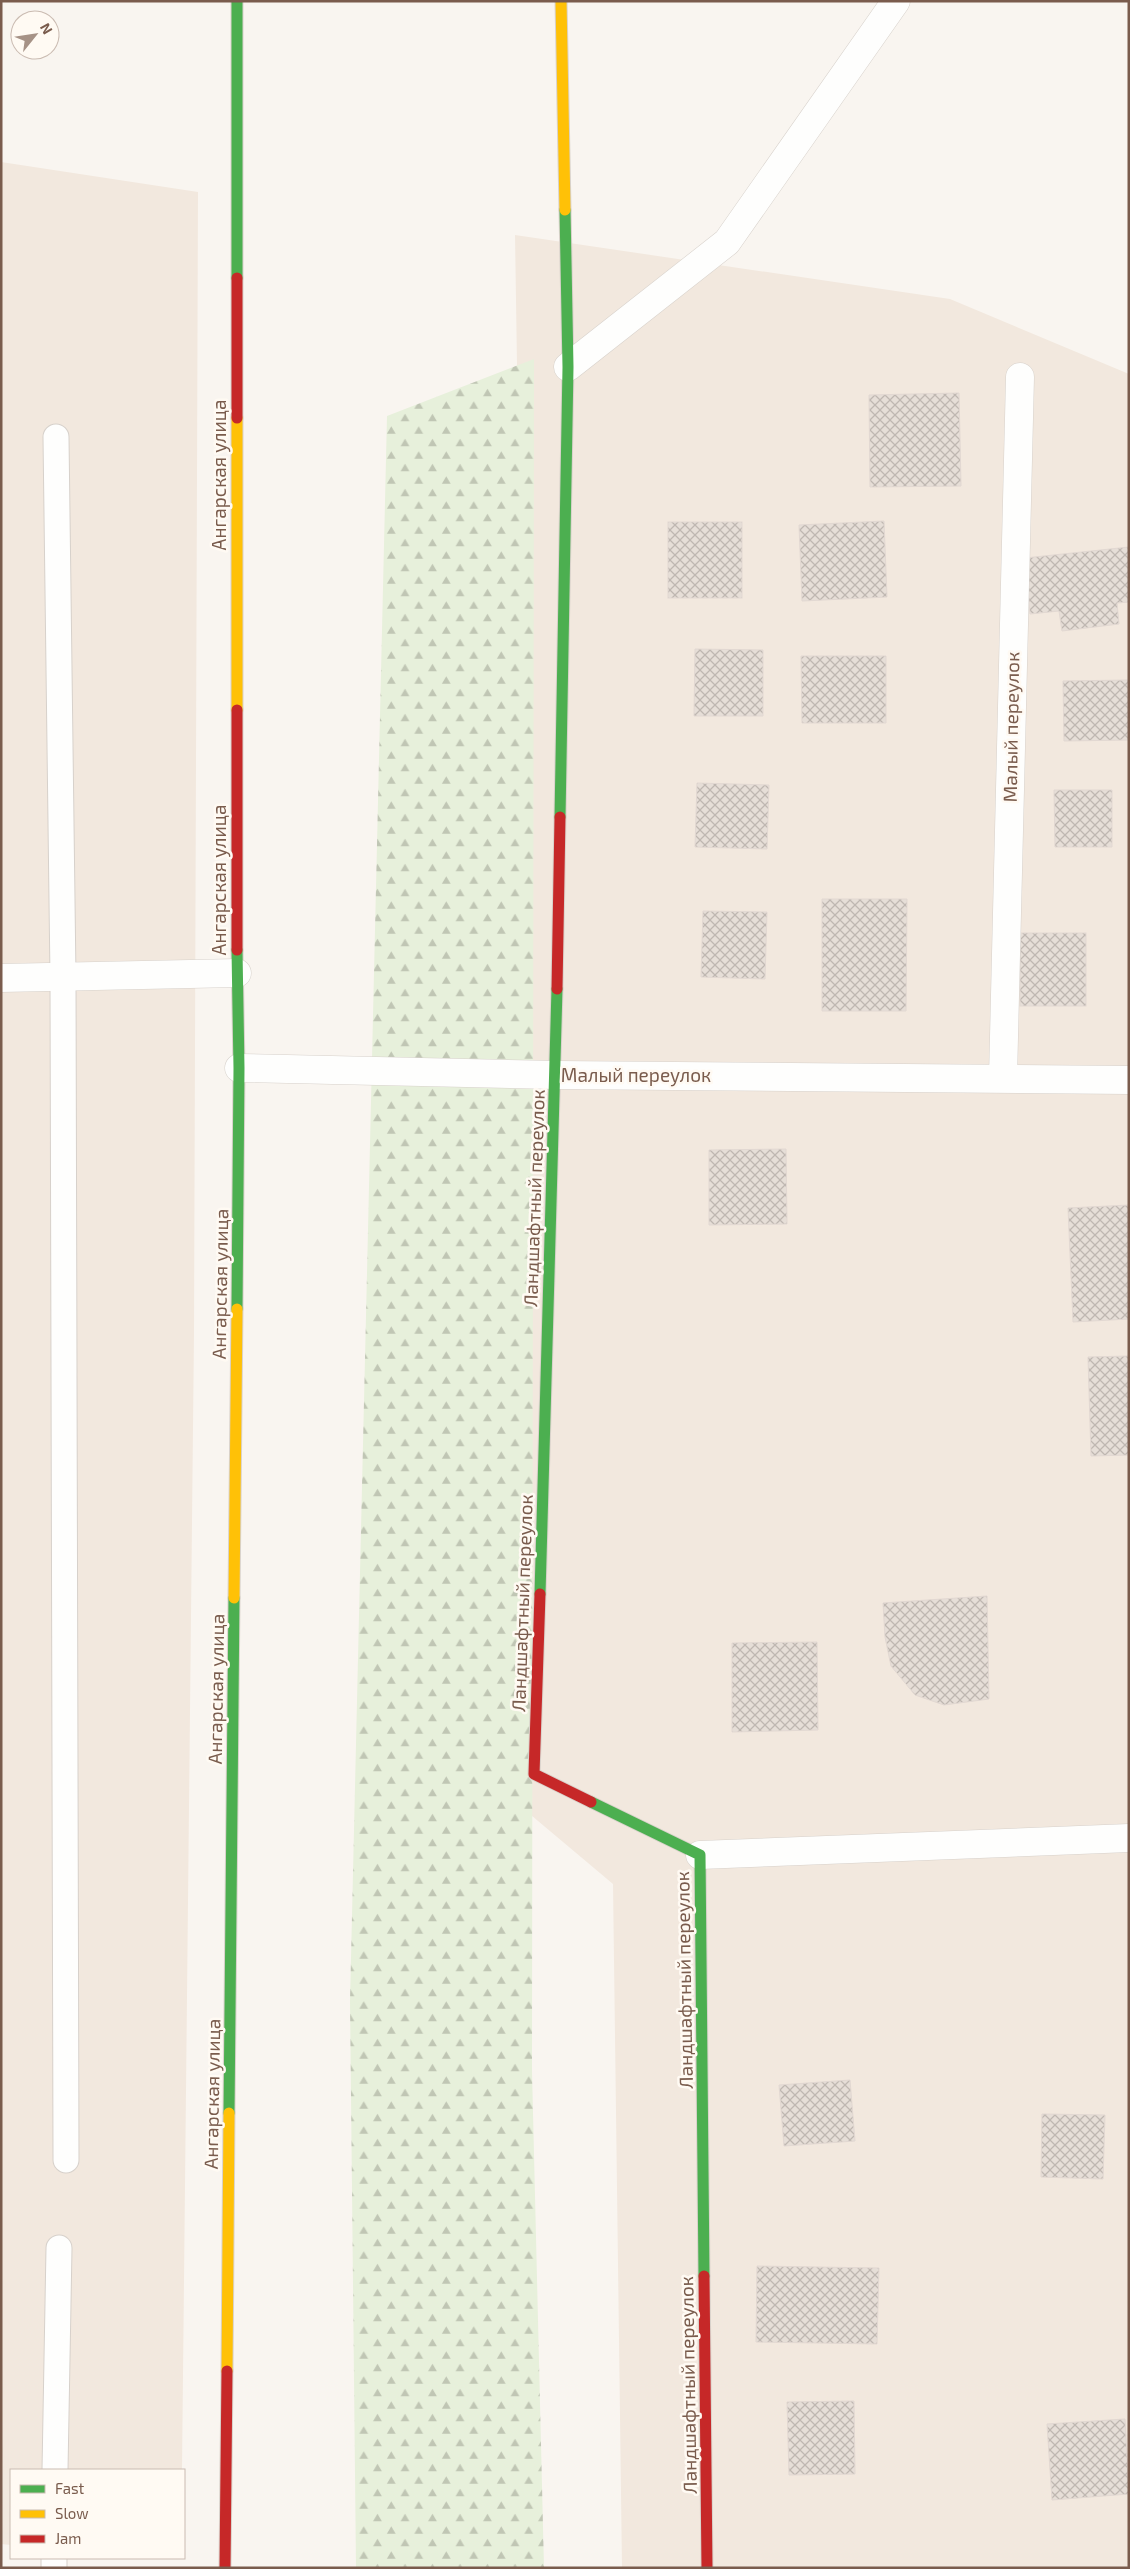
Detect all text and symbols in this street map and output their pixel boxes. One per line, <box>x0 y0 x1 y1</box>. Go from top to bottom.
north arrow <box>10 10 60 60</box>
text: N <box>37 20 57 37</box>
street label: Ангарская улица <box>207 400 231 550</box>
street label: Малый переулок <box>998 652 1024 802</box>
street label: Ангарская улица <box>207 805 231 955</box>
street label: Малый переулок <box>561 1063 711 1087</box>
street label: Ландшафтный переулок <box>518 1089 550 1307</box>
street label: Ангарская улица <box>207 1208 233 1360</box>
street label: Ландшафтный переулок <box>506 1494 538 1712</box>
street label: Ангарская улица <box>203 1613 229 1765</box>
street label: Ландшафтный переулок <box>670 1871 698 2089</box>
street label: Ангарская улица <box>199 2018 225 2170</box>
street label: Ландшафтный переулок <box>674 2276 702 2494</box>
legend <box>10 2469 185 2559</box>
text: Fast <box>55 2479 85 2497</box>
text: Slow <box>55 2504 89 2522</box>
text: Jam <box>55 2529 81 2547</box>

